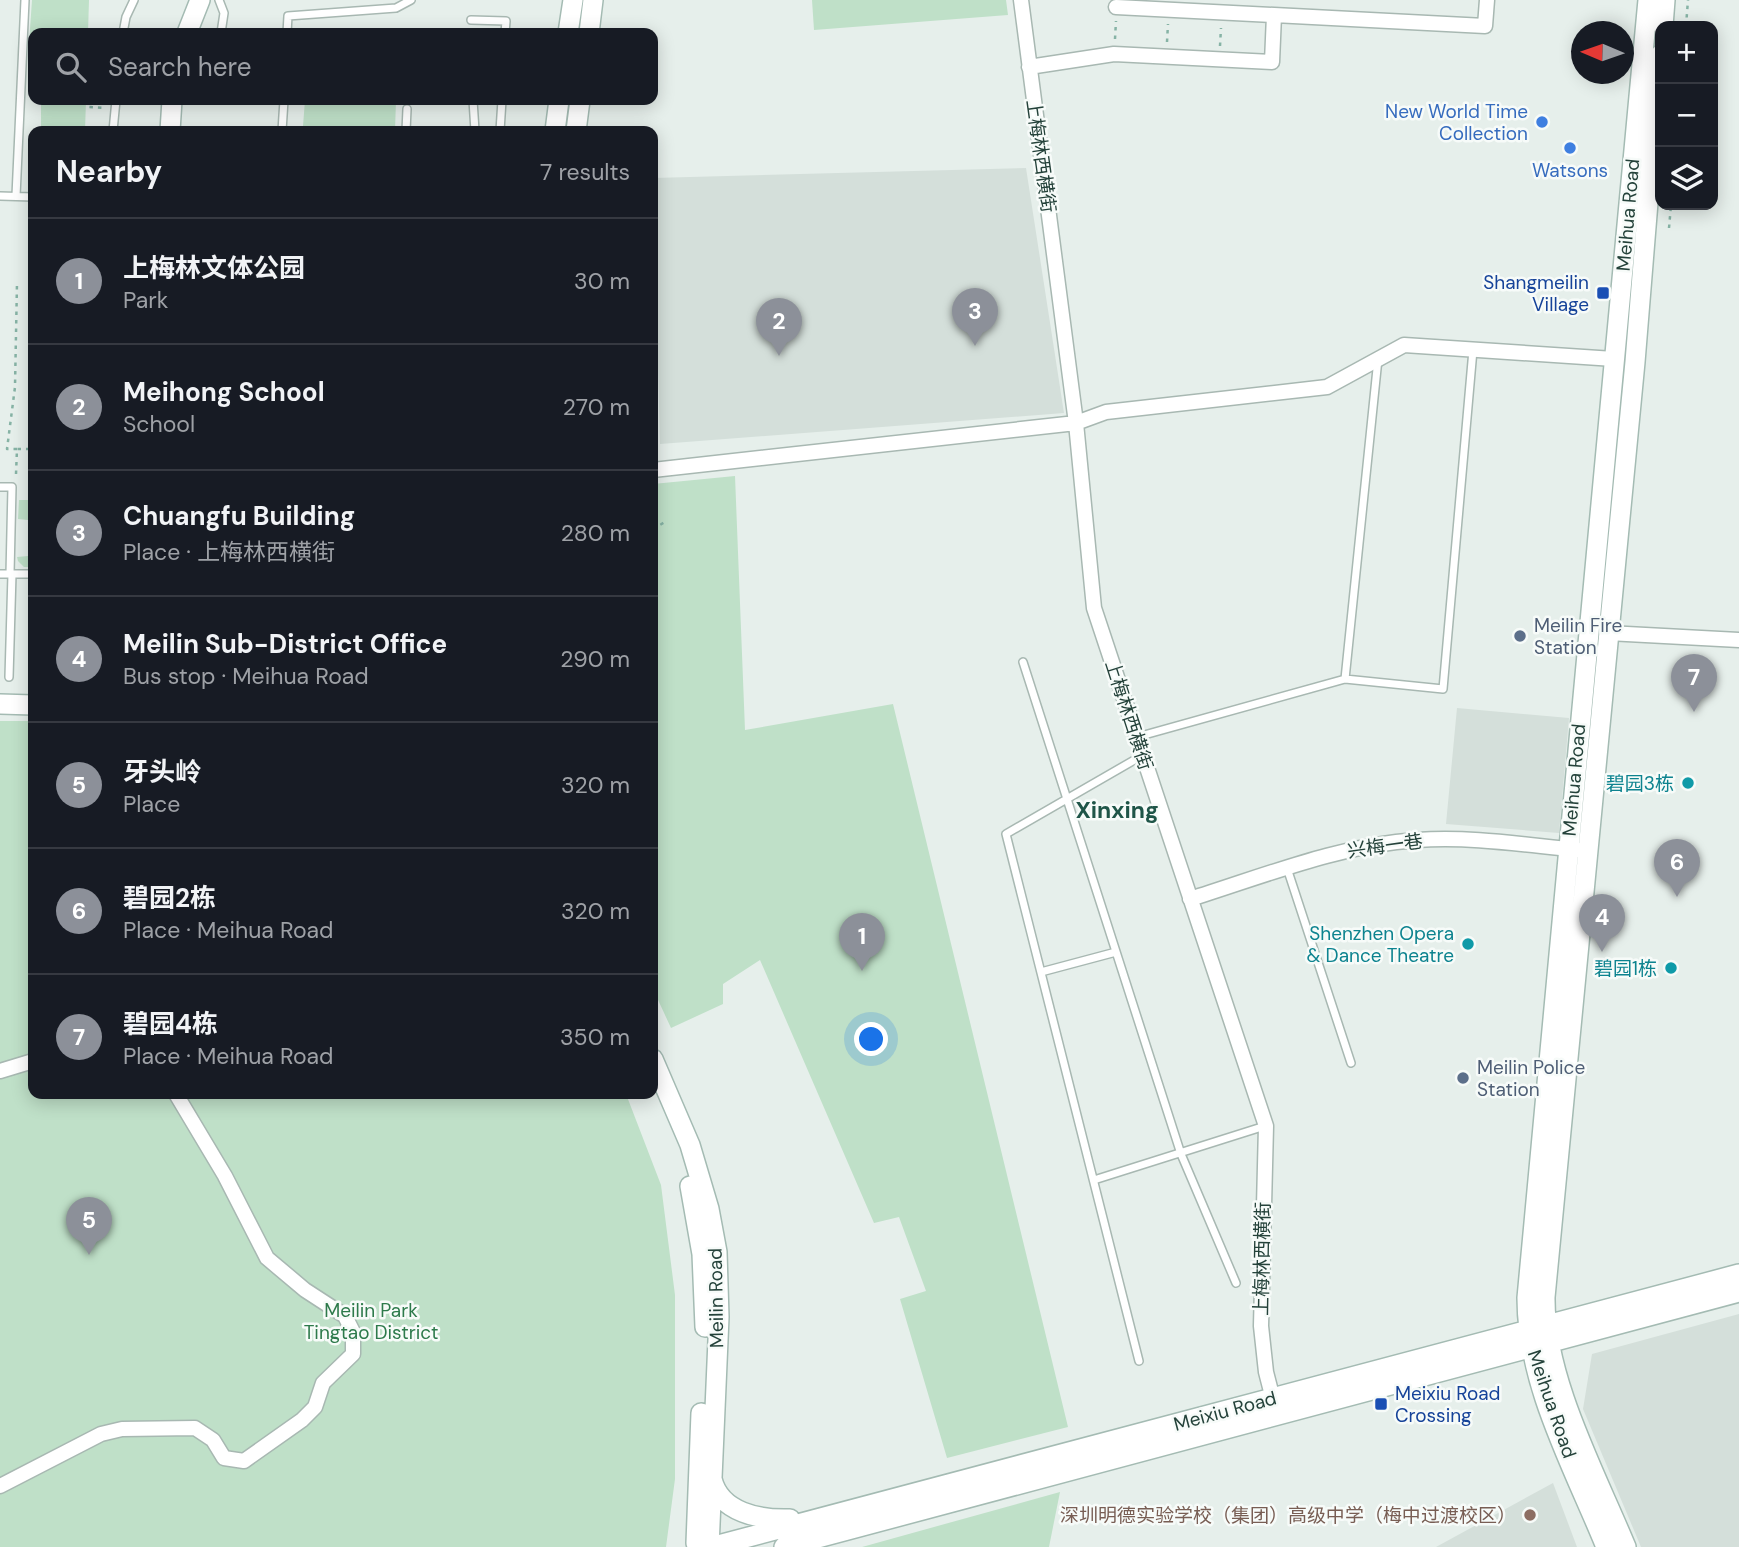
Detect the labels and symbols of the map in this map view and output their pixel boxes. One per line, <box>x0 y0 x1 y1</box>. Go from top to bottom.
north arrow <box>1571 21 1634 84</box>
street label: 上梅林西横街 <box>1021 98 1061 214</box>
place label: New World Time Collection <box>1385 99 1528 146</box>
marker: New World Time Collection <box>1534 114 1550 130</box>
marker: Watsons <box>1562 140 1578 156</box>
place label: Watsons <box>1532 158 1608 183</box>
street label: Meihua Road <box>1611 158 1645 272</box>
place label: Shangmeilin Village <box>1483 270 1589 317</box>
marker: Shangmeilin Village <box>1595 285 1611 301</box>
pin: 3 <box>952 288 998 346</box>
pin: 2 <box>756 298 802 356</box>
place label: Meilin Fire Station <box>1534 613 1622 660</box>
marker: Meilin Fire Station <box>1512 628 1528 644</box>
pin: 7 <box>1671 654 1717 712</box>
street label: 上梅林西横街 <box>1099 657 1159 773</box>
street label: Meihua Road <box>1557 723 1591 837</box>
place label: 碧园3栋 <box>1606 771 1674 796</box>
marker: 碧园3栋 <box>1680 775 1696 791</box>
district label: Xinxing <box>1075 795 1159 825</box>
street label: 兴梅一巷 <box>1346 828 1424 864</box>
pin: 6 <box>1654 839 1700 897</box>
pin: 4 <box>1579 894 1625 952</box>
pin: 1 <box>839 913 885 971</box>
place label: Shenzhen Opera & Dance Theatre <box>1307 921 1454 968</box>
marker: Shenzhen Opera & Dance Theatre <box>1460 936 1476 952</box>
place label: 碧园1栋 <box>1594 956 1657 981</box>
marker: 碧园1栋 <box>1663 960 1679 976</box>
your location <box>854 1022 888 1056</box>
place label: Meilin Police Station <box>1477 1055 1585 1102</box>
marker: Meilin Police Station <box>1455 1070 1471 1086</box>
pin: 5 <box>66 1197 112 1255</box>
street label: 上梅林西横街 <box>1249 1202 1275 1316</box>
street label: Meilin Road <box>703 1248 729 1348</box>
park label: Meilin Park Tingtao District <box>304 1298 438 1345</box>
street label: Meihua Road <box>1522 1347 1582 1461</box>
place label: Meixiu Road Crossing <box>1395 1381 1501 1428</box>
street label: Meixiu Road <box>1171 1385 1279 1437</box>
marker: Meixiu Road Crossing <box>1373 1396 1389 1412</box>
place label: 深圳明德实验学校（集团）高级中学（梅中过渡校区） <box>1060 1503 1516 1528</box>
marker: 深圳明德实验学校（集团）高级中学（梅中过渡校区） <box>1522 1507 1538 1523</box>

